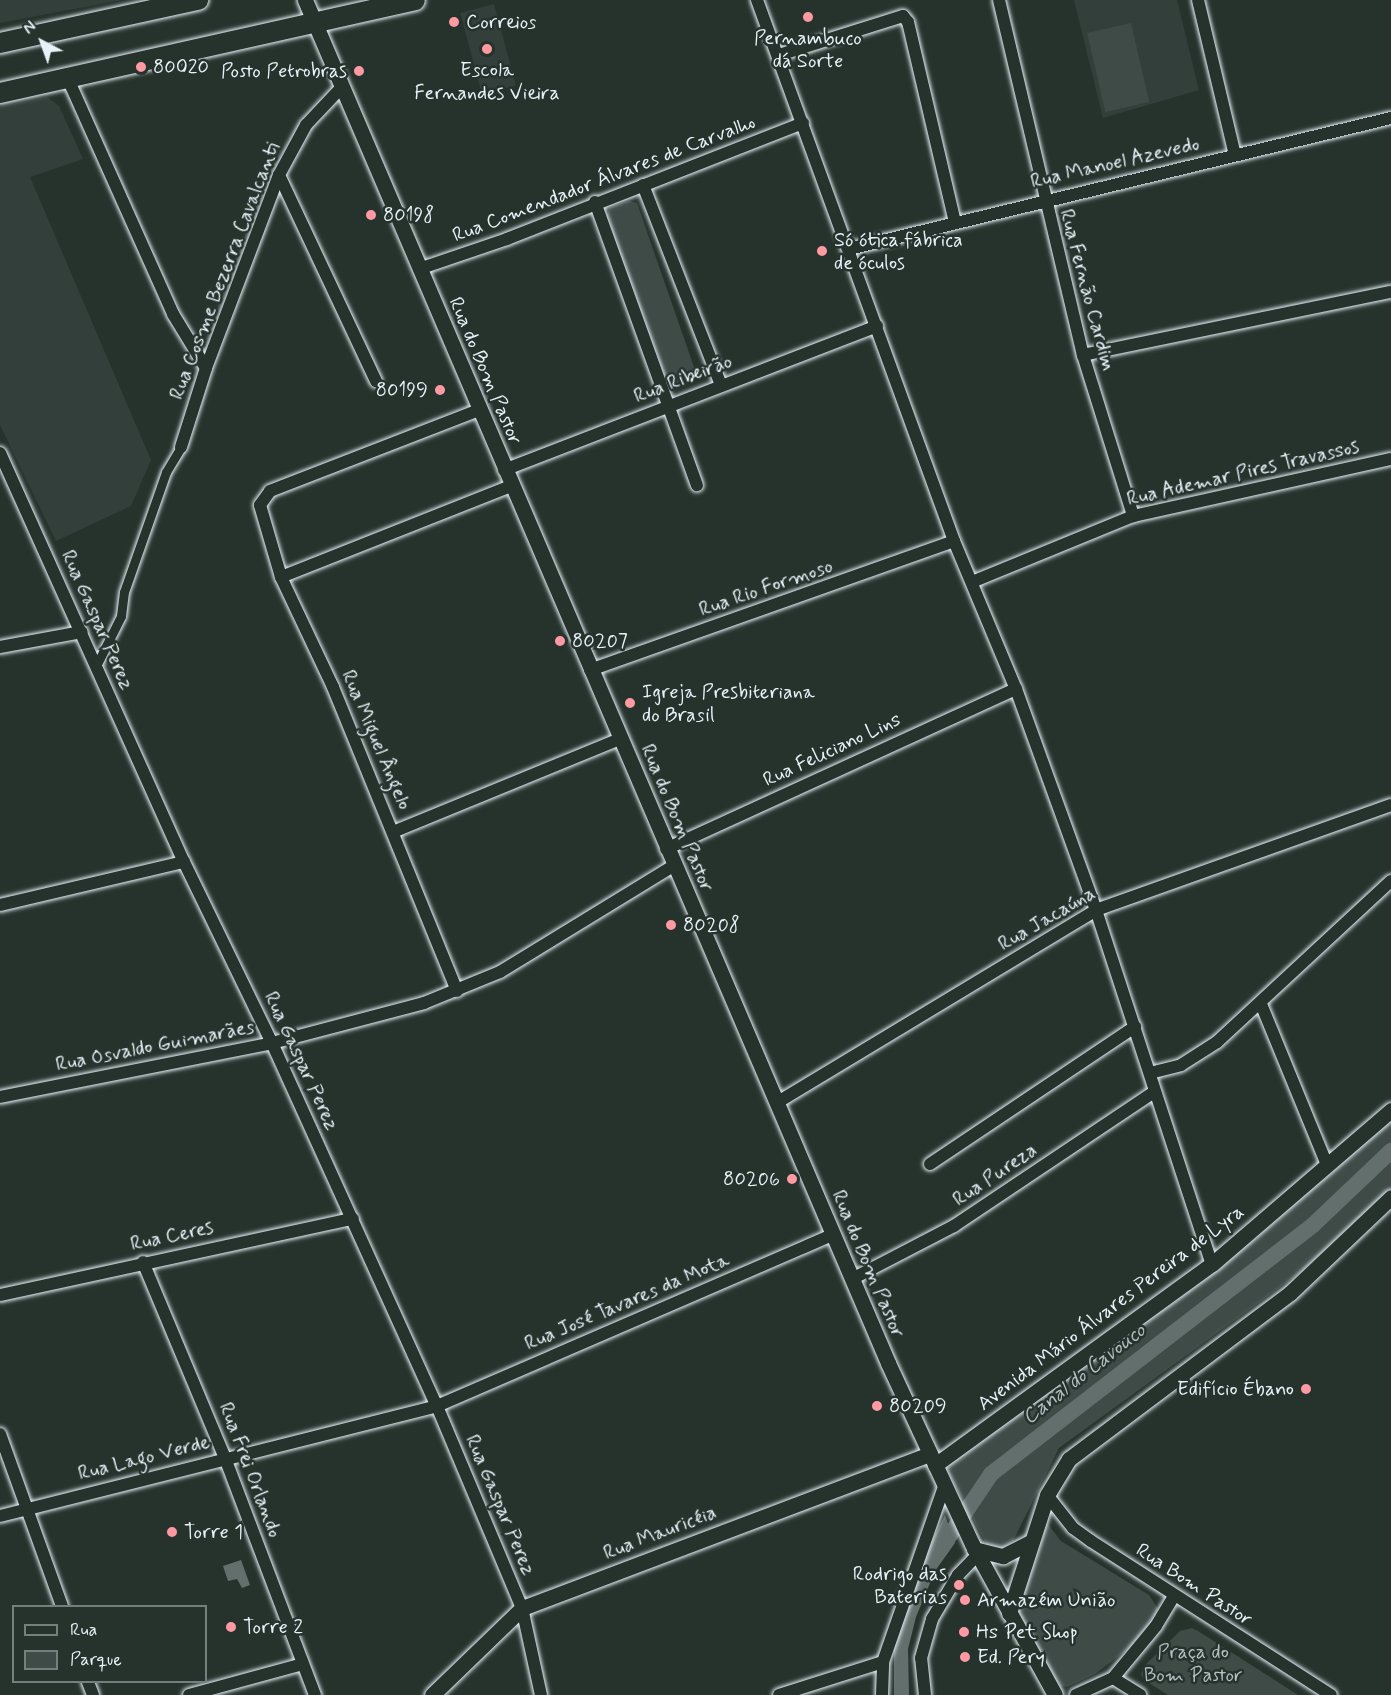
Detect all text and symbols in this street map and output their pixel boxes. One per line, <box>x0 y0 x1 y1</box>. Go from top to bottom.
place label: Correios <box>466 10 536 34</box>
marker: Pernambuco dá Sorte <box>801 10 815 24</box>
north arrow <box>12 12 72 72</box>
marker: Correios <box>447 15 461 29</box>
text: N <box>19 17 41 39</box>
place label: Pernambuco dá Sorte <box>754 27 862 74</box>
marker: Escola Fernandes Vieira <box>480 42 494 56</box>
place label: 80020 <box>153 55 209 79</box>
place label: Escola Fernandes Vieira <box>414 58 560 105</box>
place label: Posto Petrobras <box>222 59 347 83</box>
marker: 80020 <box>134 60 148 74</box>
marker: Posto Petrobras <box>352 64 366 78</box>
street label: Rua Comendador Álvares de Carvalho <box>448 109 760 249</box>
street label: Rua Manoel Azevedo <box>1029 132 1201 194</box>
street label: Rua Cosme Bezerra Cavalcanti <box>165 140 285 402</box>
place label: 80198 <box>383 203 434 227</box>
street label: Rua Fernão Cardim <box>1054 206 1120 374</box>
marker: 80198 <box>364 208 378 222</box>
place label: Só ótica fábrica de óculos <box>834 228 963 275</box>
marker: Só ótica fábrica de óculos <box>815 244 829 258</box>
street label: Rua do Bom Pastor <box>443 294 527 448</box>
street label: Rua Ribeirão <box>631 349 735 409</box>
place label: 80199 <box>376 378 428 402</box>
marker: 80199 <box>433 383 447 397</box>
street label: Rua Ademar Pires Travassos <box>1124 435 1362 511</box>
street label: Rua Gaspar Perez <box>56 549 138 691</box>
street label: Rua Rio Formoso <box>696 554 836 622</box>
place label: 80207 <box>572 629 628 653</box>
marker: 80207 <box>553 634 567 648</box>
street label: Rua Miguel Ângelo <box>336 667 416 813</box>
place label: Igreja Presbiteriana do Brasil <box>642 680 815 727</box>
marker: Igreja Presbiteriana do Brasil <box>623 696 637 710</box>
street label: Rua Feliciano Lins <box>759 707 905 793</box>
street label: Rua do Bom Pastor <box>635 741 719 895</box>
street label: Rua Jacaúna <box>995 882 1099 956</box>
place label: 80208 <box>683 913 740 937</box>
marker: 80208 <box>664 918 678 932</box>
street label: Rua Gaspar Perez <box>259 990 343 1132</box>
street label: Rua Osvaldo Guimarães <box>54 1015 256 1077</box>
street label: Rua Pureza <box>948 1138 1042 1212</box>
place label: 80206 <box>723 1167 780 1191</box>
marker: 80206 <box>785 1172 799 1186</box>
street label: Rua do Bom Pastor <box>826 1187 910 1341</box>
street label: Avenida Mário Álvares Pereira de Lyra <box>973 1200 1249 1416</box>
street label: Rua Ceres <box>128 1215 216 1257</box>
street label: Rua José Tavares da Mota <box>524 1249 730 1355</box>
water label: Canal do Cavouco <box>1015 1316 1153 1432</box>
place label: Edifício Ébano <box>1177 1377 1294 1401</box>
marker: Edifício Ébano <box>1299 1382 1313 1396</box>
place label: 80209 <box>889 1394 947 1418</box>
street label: Rua Frei Orlando <box>213 1399 287 1541</box>
marker: 80209 <box>870 1399 884 1413</box>
street label: Rua Lago Verde <box>78 1431 210 1485</box>
street label: Rua Gaspar Perez <box>460 1433 540 1577</box>
street label: Rua Mauricéia <box>602 1501 718 1565</box>
place label: Torre 1 <box>184 1520 243 1544</box>
marker: Torre 1 <box>165 1525 179 1539</box>
street label: Rua Bom Pastor <box>1132 1539 1256 1631</box>
place label: Rodrigo das Baterias <box>853 1562 947 1609</box>
marker: Rodrigo das Baterias <box>952 1578 966 1592</box>
place label: Armazém União <box>977 1588 1114 1612</box>
marker: Armazém União <box>958 1593 972 1607</box>
legend <box>12 1605 207 1683</box>
place label: Torre 2 <box>243 1615 303 1639</box>
text: Rua <box>70 1618 97 1642</box>
marker: Torre 2 <box>224 1620 238 1634</box>
place label: Hs Pet Shop <box>976 1620 1073 1644</box>
marker: Hs Pet Shop <box>957 1625 971 1639</box>
park label: Praça do Bom Pastor <box>1144 1640 1242 1687</box>
place label: Ed. Pery <box>977 1645 1045 1669</box>
text: Parque <box>70 1648 122 1672</box>
marker: Ed. Pery <box>958 1650 972 1664</box>

